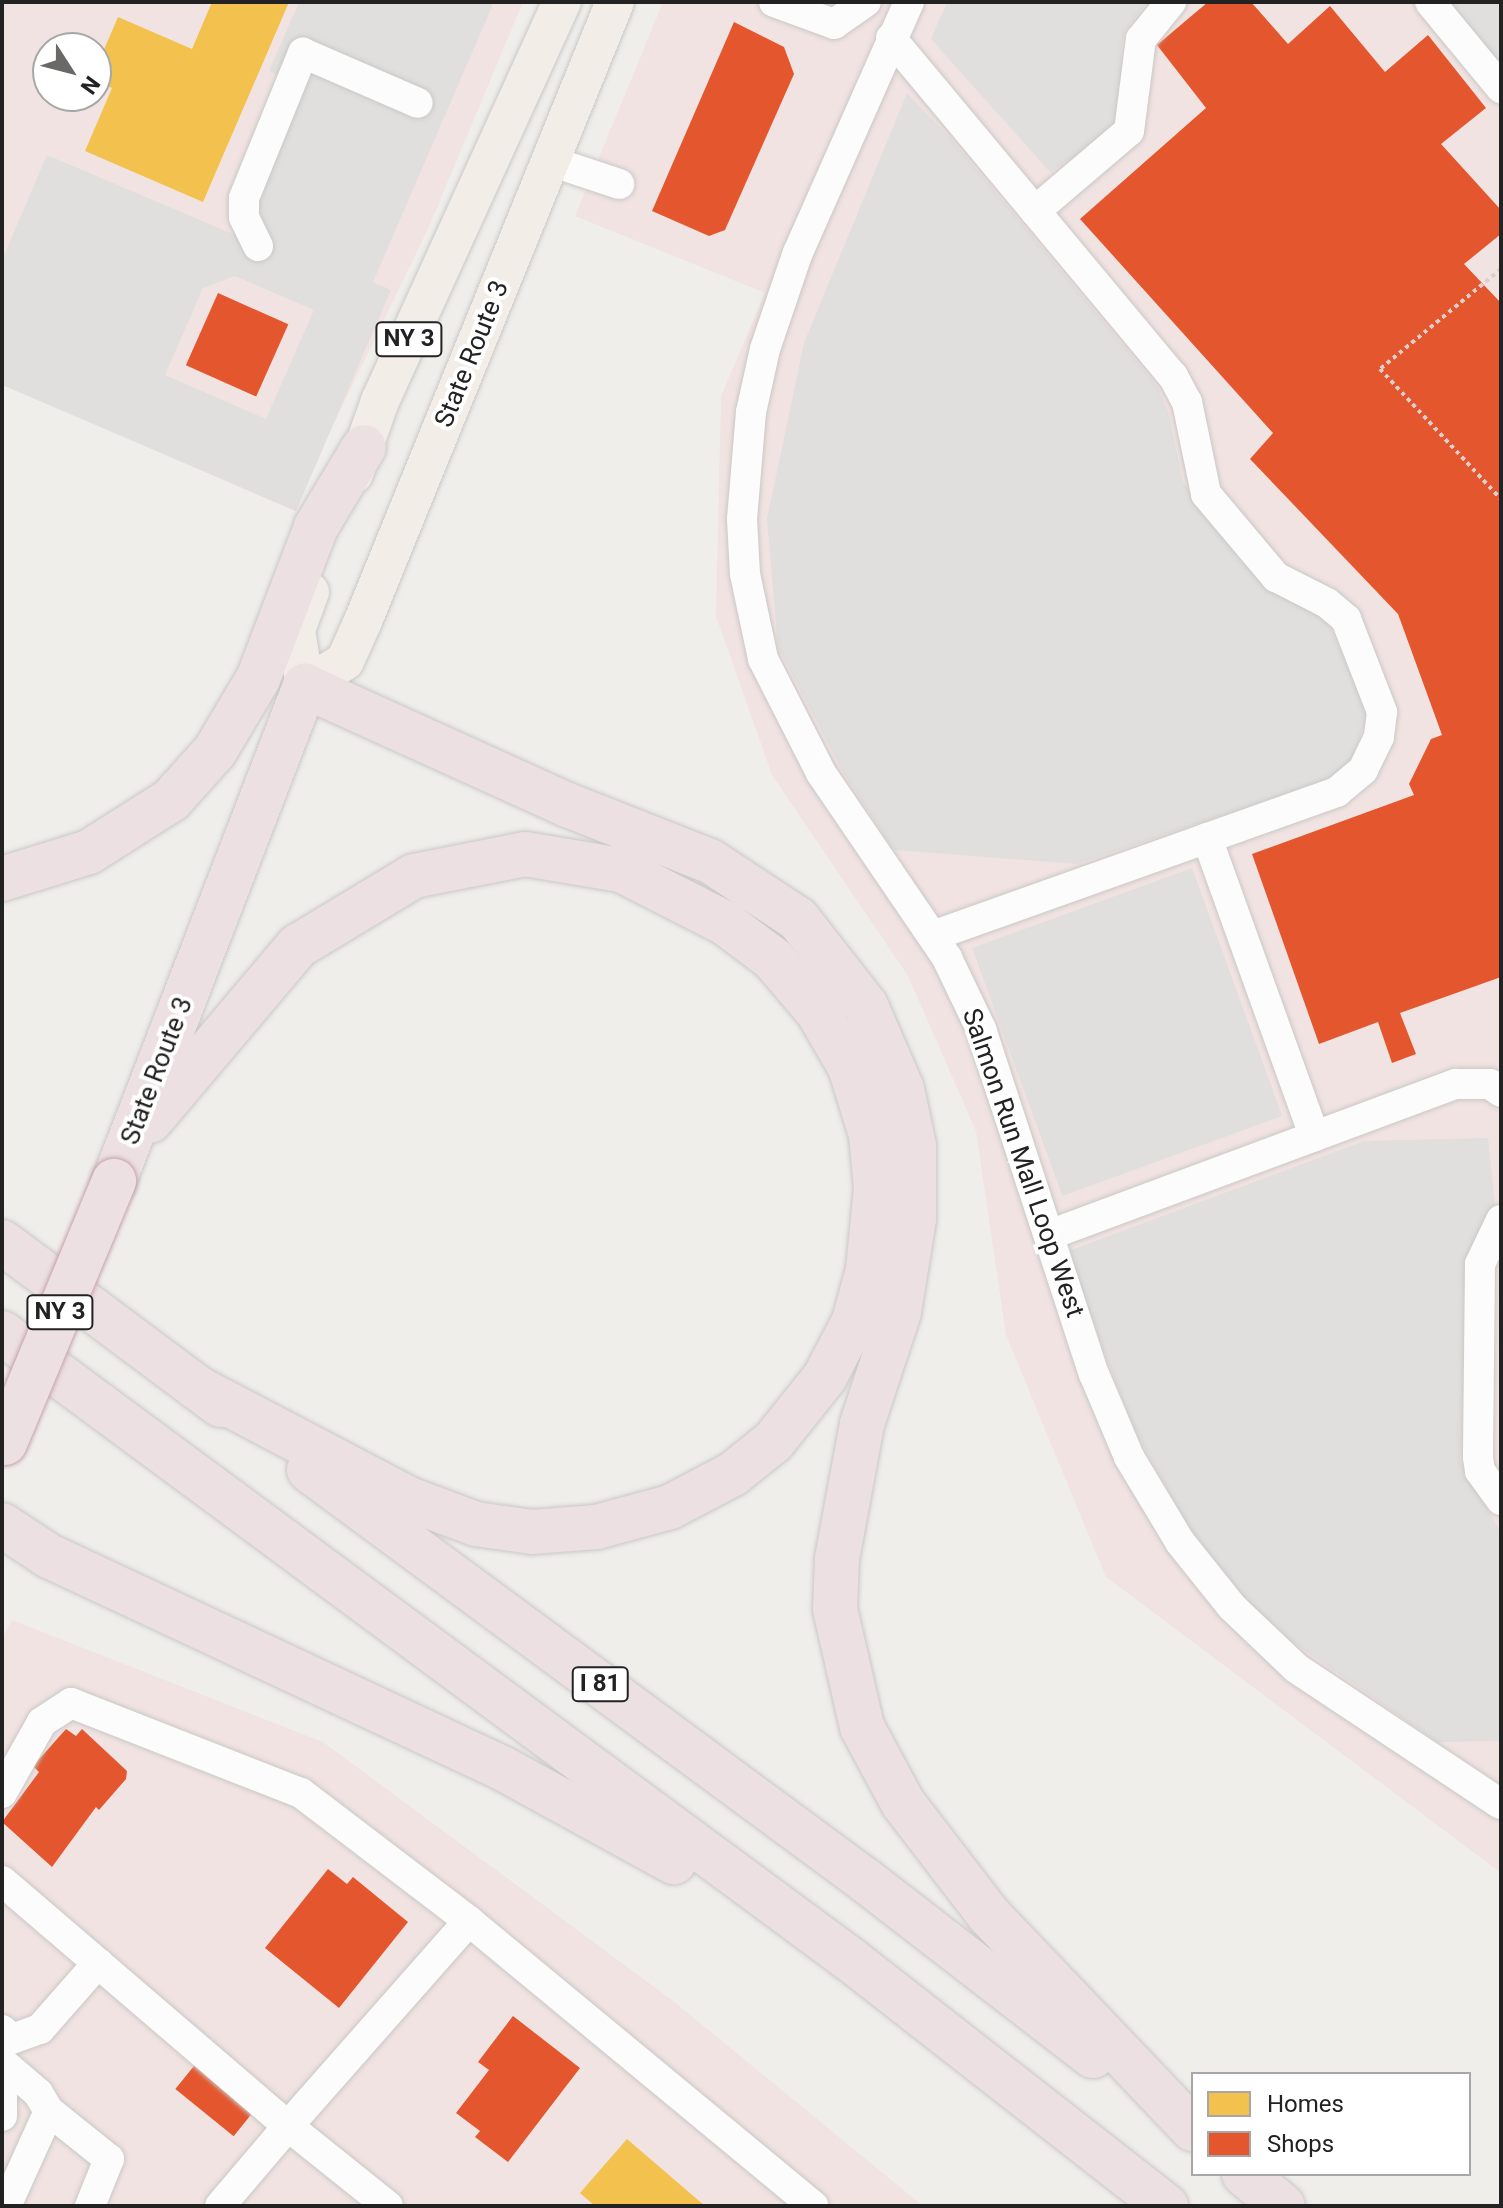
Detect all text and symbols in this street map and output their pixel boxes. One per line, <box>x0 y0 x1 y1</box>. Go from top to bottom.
north arrow <box>32 32 112 112</box>
text: N <box>76 72 105 99</box>
street label: State Route 3 <box>428 276 516 432</box>
road number: NY 3 <box>375 319 443 359</box>
street label: State Route 3 <box>115 993 199 1149</box>
street label: Salmon Run Mall Loop West <box>955 1004 1091 1322</box>
road number: NY 3 <box>26 1292 94 1332</box>
road number: I 81 <box>570 1664 630 1704</box>
legend <box>1191 2072 1471 2176</box>
text: Homes <box>1267 2090 1344 2118</box>
text: Shops <box>1267 2130 1334 2158</box>

